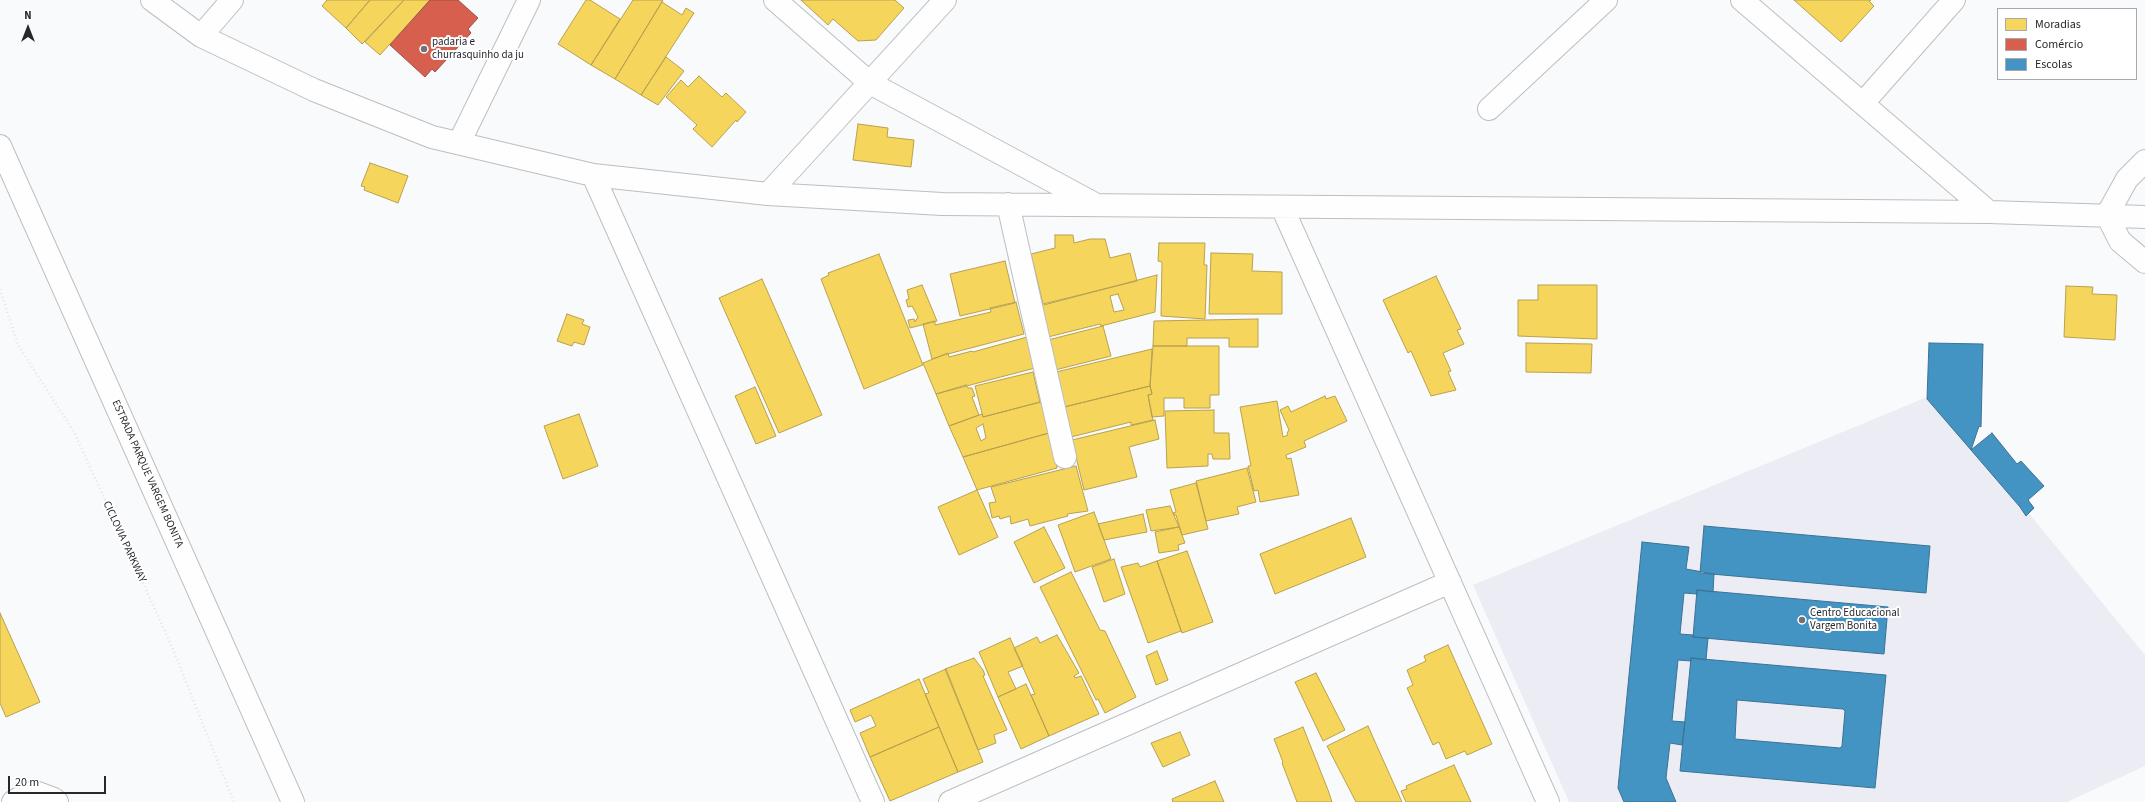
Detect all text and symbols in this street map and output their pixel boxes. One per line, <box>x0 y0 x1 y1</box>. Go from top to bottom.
north arrow <box>8 8 48 48</box>
text: N <box>24 8 32 23</box>
legend <box>1997 8 2137 80</box>
text: Moradias <box>2035 16 2081 33</box>
place label: padaria e churrasquinho da ju <box>432 36 524 62</box>
text: Comércio <box>2035 36 2083 53</box>
marker: padaria e churrasquinho da ju <box>419 44 429 54</box>
text: Escolas <box>2035 56 2072 73</box>
street label: ESTRADA PARQUE VARGEM BONITA <box>108 398 186 550</box>
street label: CICLOVIA PARKWAY <box>99 499 149 585</box>
place label: Centro Educacional Vargem Bonita <box>1810 607 1900 633</box>
marker: Centro Educacional Vargem Bonita <box>1797 615 1807 625</box>
scale bar <box>10 768 108 794</box>
text: 20 m <box>15 774 39 791</box>

